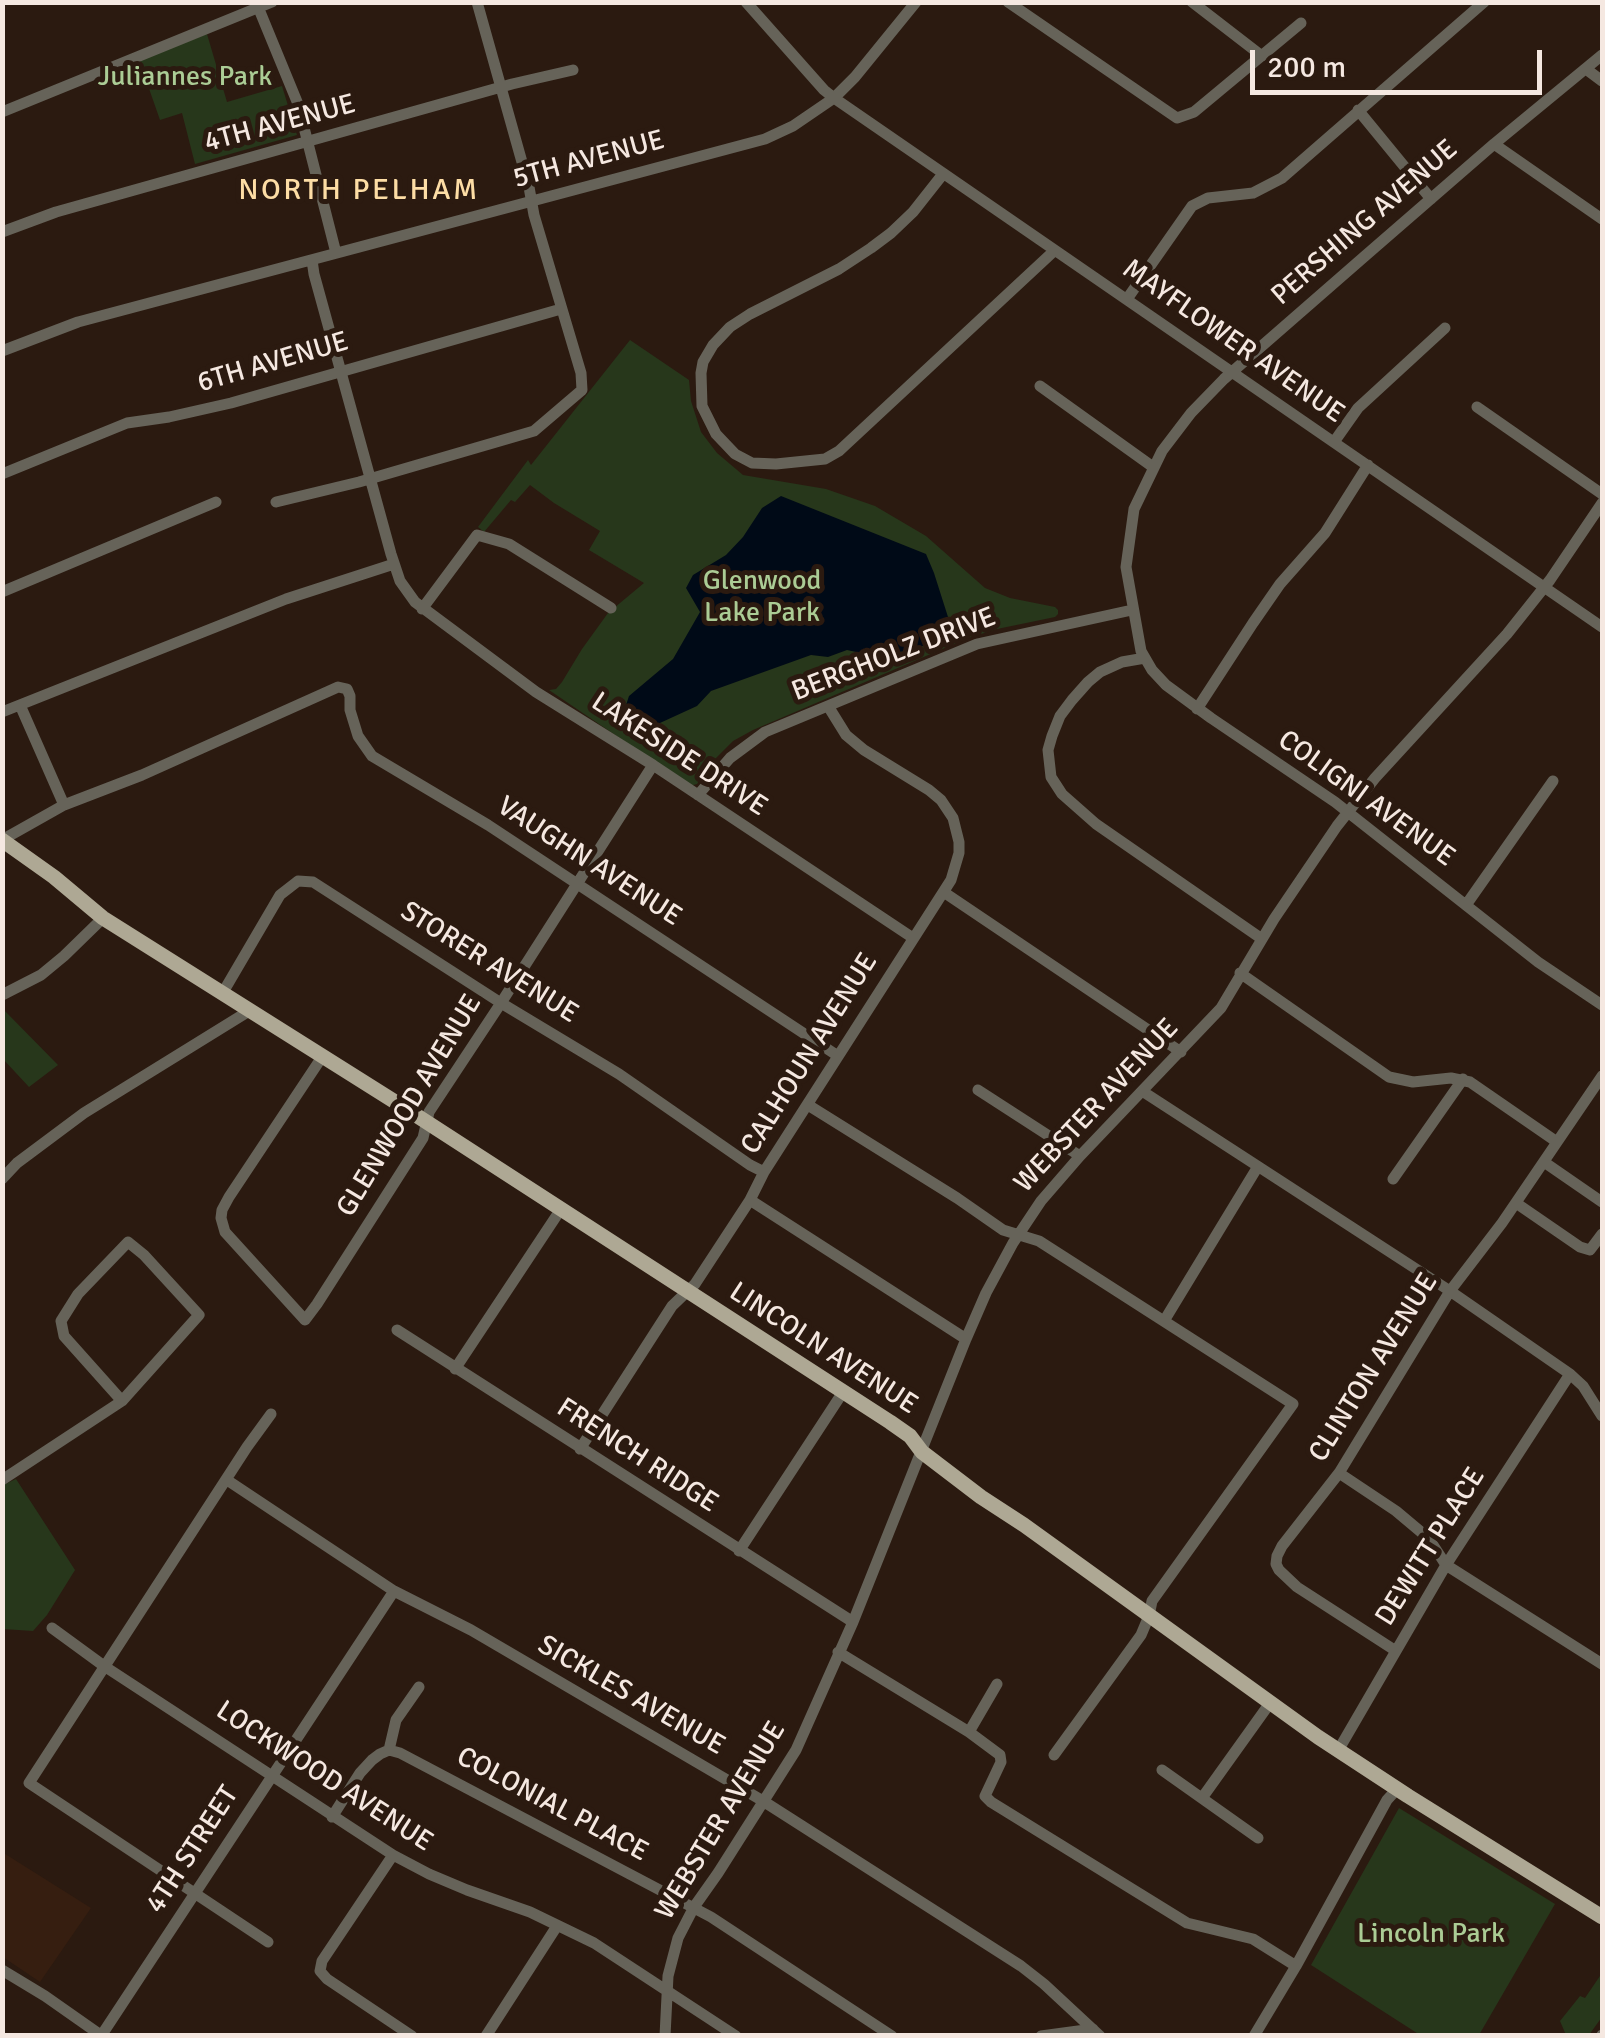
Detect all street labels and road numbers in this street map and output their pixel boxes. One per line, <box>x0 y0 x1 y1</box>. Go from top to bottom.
street label: 4TH AVENUE <box>201 88 359 160</box>
street label: 5TH AVENUE <box>510 124 668 196</box>
street label: PERSHING AVENUE <box>1265 133 1465 313</box>
street label: MAYFLOWER AVENUE <box>1116 253 1350 431</box>
street label: 6TH AVENUE <box>194 325 352 401</box>
street label: BERGHOLZ DRIVE <box>787 601 1001 709</box>
street label: LAKESIDE DRIVE <box>585 686 773 824</box>
street label: COLIGNI AVENUE <box>1271 724 1461 874</box>
street label: VAUGHN AVENUE <box>490 790 688 934</box>
street label: STORER AVENUE <box>394 895 584 1031</box>
street label: CALHOUN AVENUE <box>735 947 885 1161</box>
street label: GLENWOOD AVENUE <box>330 989 490 1223</box>
street label: WEBSTER AVENUE <box>1008 1012 1186 1200</box>
street label: CLINTON AVENUE <box>1302 1267 1446 1469</box>
street label: LINCOLN AVENUE <box>723 1276 923 1422</box>
street label: FRENCH RIDGE <box>550 1391 724 1521</box>
street label: DEWITT PLACE <box>1369 1462 1493 1632</box>
street label: SICKLES AVENUE <box>531 1629 731 1763</box>
street label: LOCKWOOD AVENUE <box>209 1694 439 1860</box>
street label: WEBSTER AVENUE <box>649 1716 793 1926</box>
street label: COLONIAL PLACE <box>451 1740 653 1870</box>
street label: 4TH STREET <box>139 1780 247 1920</box>

